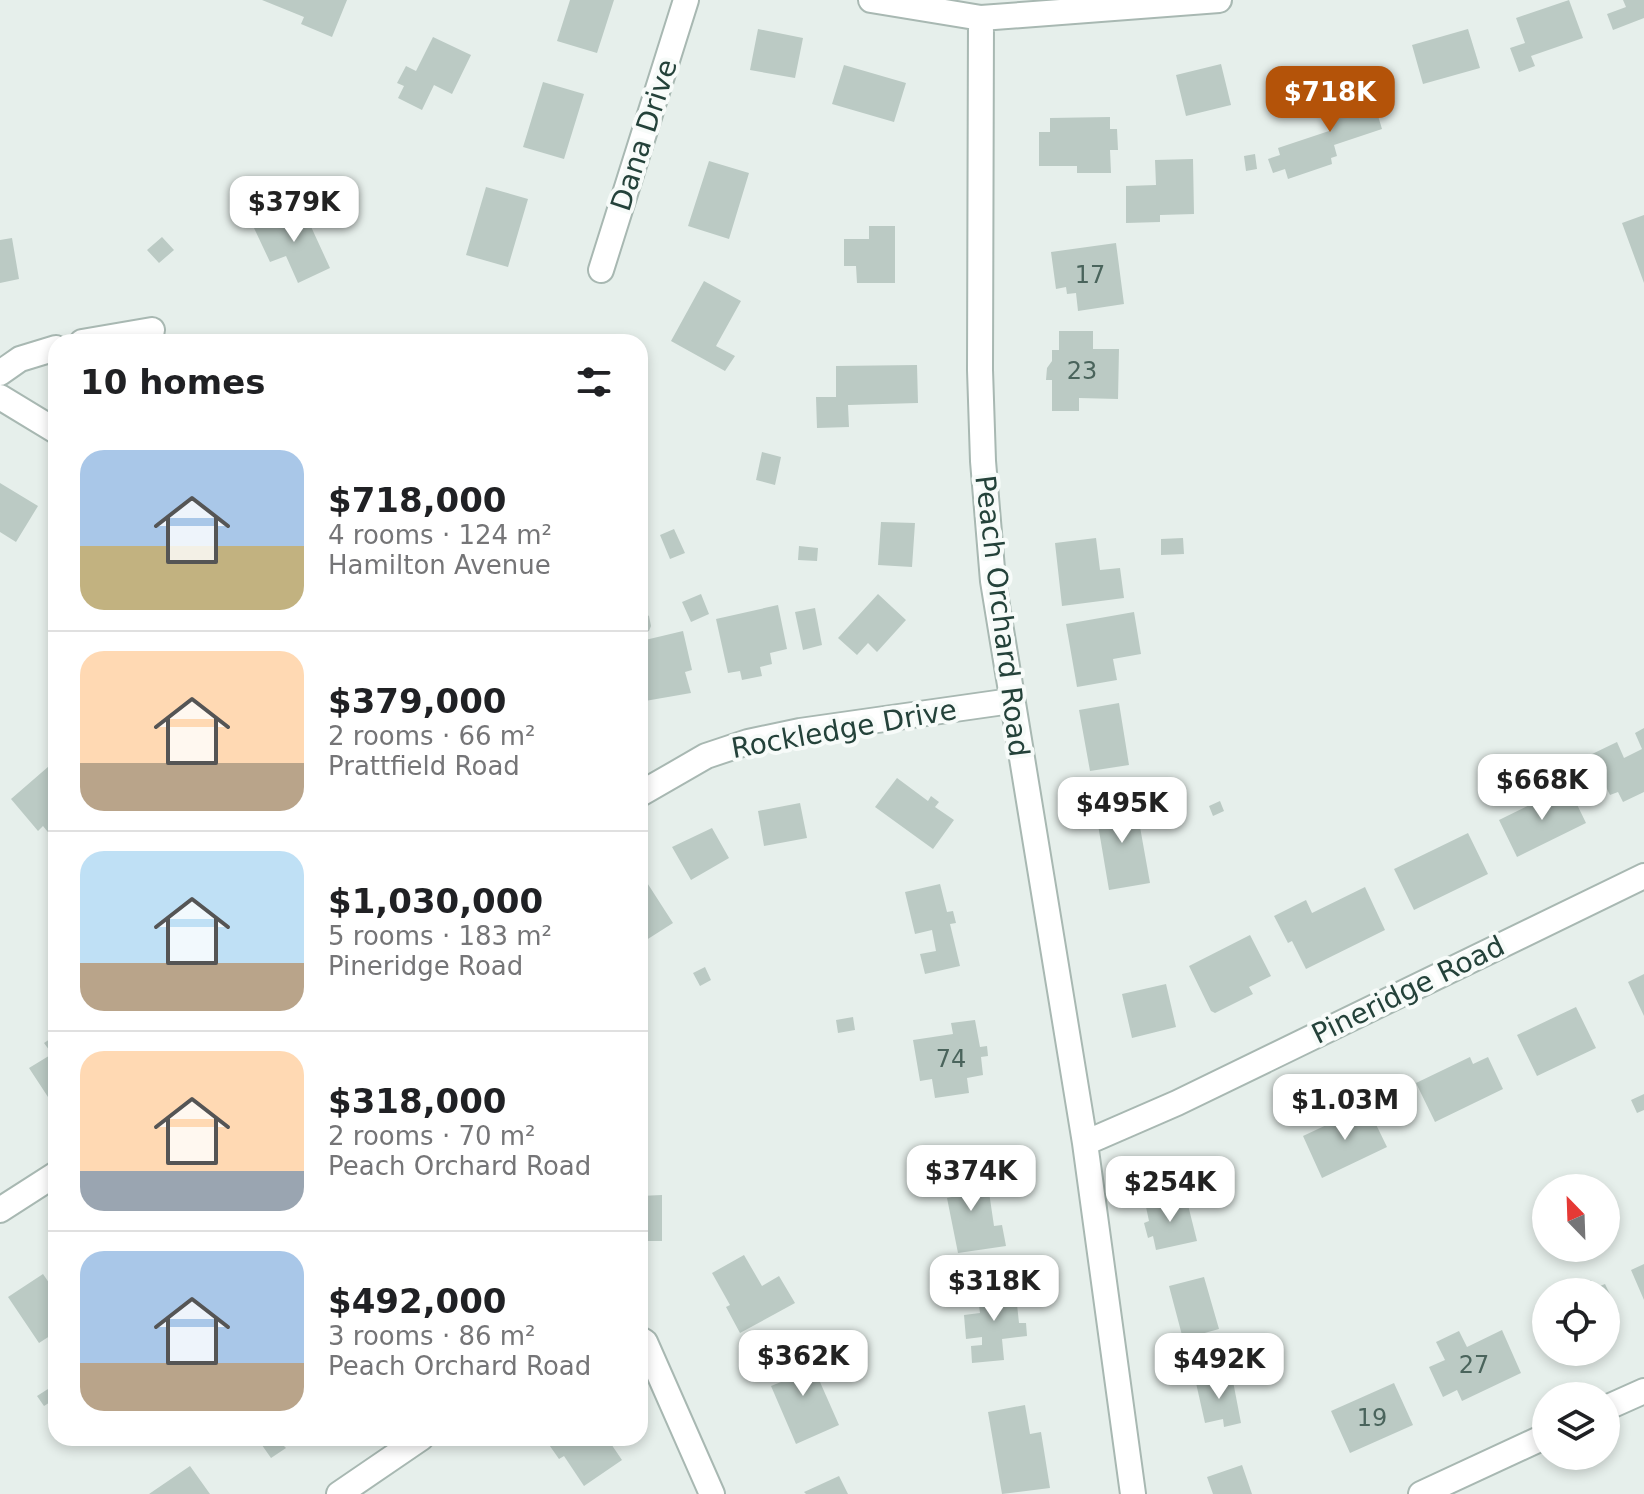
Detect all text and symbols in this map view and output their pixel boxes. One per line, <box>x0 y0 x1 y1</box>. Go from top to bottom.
street label: Dana Drive <box>604 55 684 215</box>
pin: $718K <box>1274 66 1386 134</box>
text: $718K <box>1284 77 1376 107</box>
pin: $379K <box>238 176 350 244</box>
text: $379K <box>248 187 340 217</box>
house number: 17 <box>1075 261 1105 289</box>
house number: 23 <box>1067 357 1097 385</box>
icon: filters <box>572 360 616 404</box>
text: 10 homes <box>80 362 265 402</box>
street label: Peach Orchard Road <box>968 473 1036 759</box>
text: $718,000 <box>328 480 507 520</box>
icon: home <box>144 482 240 578</box>
text: 4 rooms · 124 m² <box>328 520 552 550</box>
text: Hamilton Avenue <box>328 550 551 580</box>
text: $379,000 <box>328 681 507 721</box>
icon: home <box>144 683 240 779</box>
street label: Rockledge Drive <box>729 693 959 765</box>
text: 2 rooms · 66 m² <box>328 721 536 751</box>
text: Prattfield Road <box>328 751 520 781</box>
pin: $668K <box>1486 754 1598 822</box>
text: $668K <box>1496 765 1588 795</box>
pin: $495K <box>1066 777 1178 845</box>
text: $495K <box>1076 788 1168 818</box>
text: $1,030,000 <box>328 881 543 921</box>
icon: home <box>144 883 240 979</box>
text: 5 rooms · 183 m² <box>328 921 552 951</box>
street label: Pineridge Road <box>1306 929 1510 1051</box>
text: Pineridge Road <box>328 951 523 981</box>
house number: 74 <box>936 1045 966 1073</box>
pin: $1.03M <box>1280 1074 1410 1142</box>
text: $318,000 <box>328 1081 507 1121</box>
icon: home <box>144 1083 240 1179</box>
text: $1.03M <box>1291 1085 1399 1115</box>
text: 2 rooms · 70 m² <box>328 1121 536 1151</box>
pin: $374K <box>915 1145 1027 1213</box>
text: Peach Orchard Road <box>328 1151 591 1181</box>
text: $374K <box>925 1156 1017 1186</box>
pin: $254K <box>1114 1156 1226 1224</box>
text: $254K <box>1124 1167 1216 1197</box>
north arrow <box>1532 1174 1620 1262</box>
map controls <box>1532 1174 1620 1470</box>
pin: $318K <box>938 1255 1050 1323</box>
text: $318K <box>948 1266 1040 1296</box>
button: locate <box>1532 1278 1620 1366</box>
text: $492,000 <box>328 1281 507 1321</box>
icon: home <box>144 1283 240 1379</box>
text: 3 rooms · 86 m² <box>328 1321 536 1351</box>
pin: $362K <box>747 1330 859 1398</box>
pin: $492K <box>1163 1333 1275 1401</box>
text: $362K <box>757 1341 849 1371</box>
text: $492K <box>1173 1344 1265 1374</box>
text: Peach Orchard Road <box>328 1351 591 1381</box>
house number: 27 <box>1459 1351 1489 1379</box>
button: layers <box>1532 1382 1620 1470</box>
house number: 19 <box>1357 1404 1387 1432</box>

